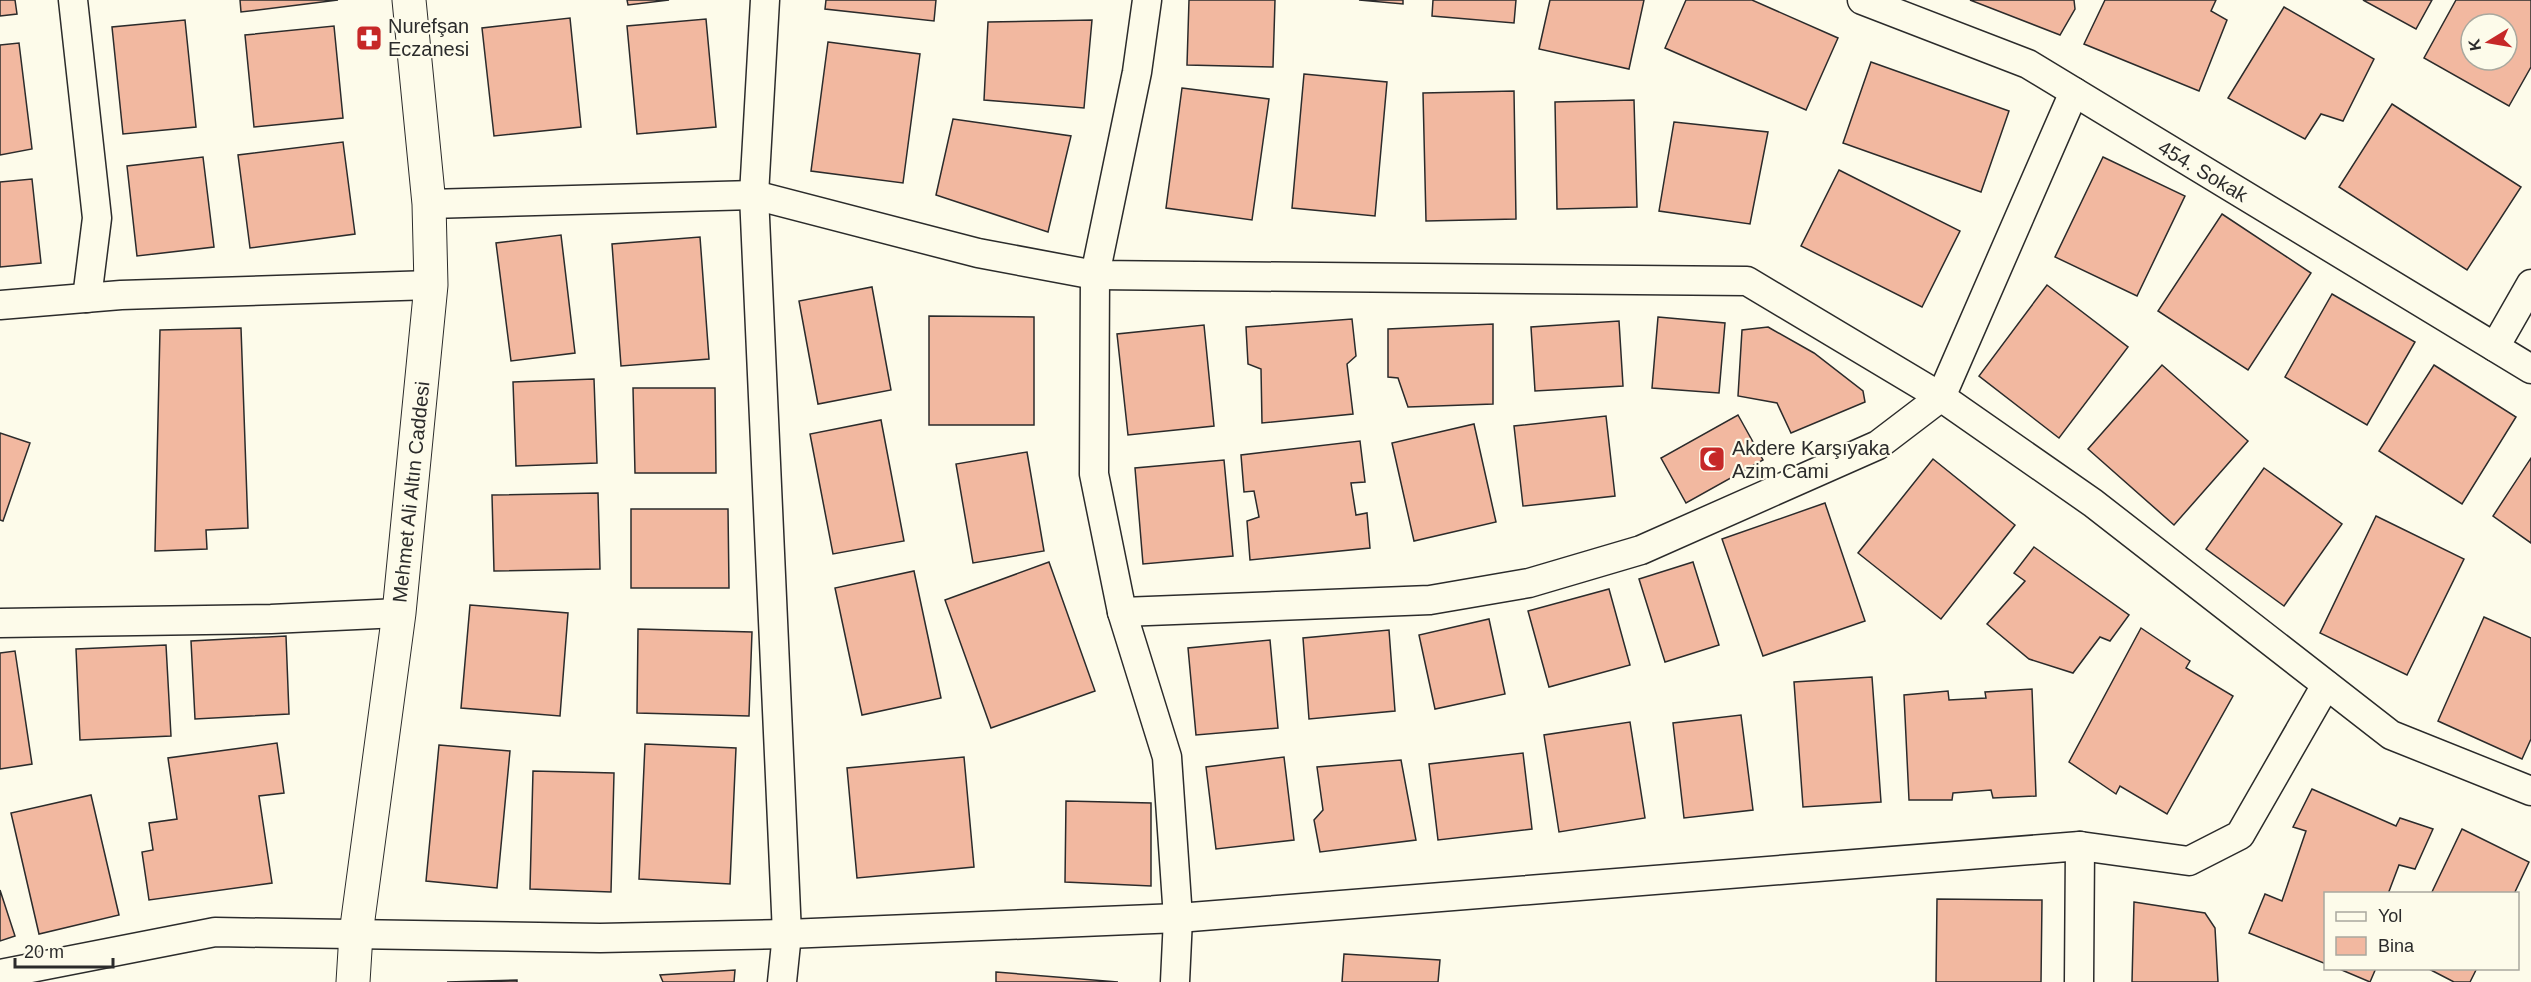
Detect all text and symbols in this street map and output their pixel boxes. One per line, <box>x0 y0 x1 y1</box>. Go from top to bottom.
north arrow <box>2459 12 2519 72</box>
place label: Nurefşan Eczanesi <box>388 15 469 60</box>
pharmacy icon: Nurefşan Eczanesi <box>354 23 384 53</box>
text: K <box>2465 37 2484 52</box>
street label: 454. Sokak <box>2154 136 2252 207</box>
street label: Mehmet Ali Altın Caddesi <box>388 380 434 604</box>
place label: Akdere Karşıyaka Azim Cami <box>1732 437 1891 482</box>
mosque icon: Akdere Karşıyaka Azim Cami <box>1697 444 1727 474</box>
legend <box>2324 892 2519 970</box>
text: Yol <box>2378 906 2402 926</box>
scale bar <box>15 931 112 969</box>
text: Bina <box>2378 936 2415 956</box>
text: 20 m <box>24 942 64 962</box>

